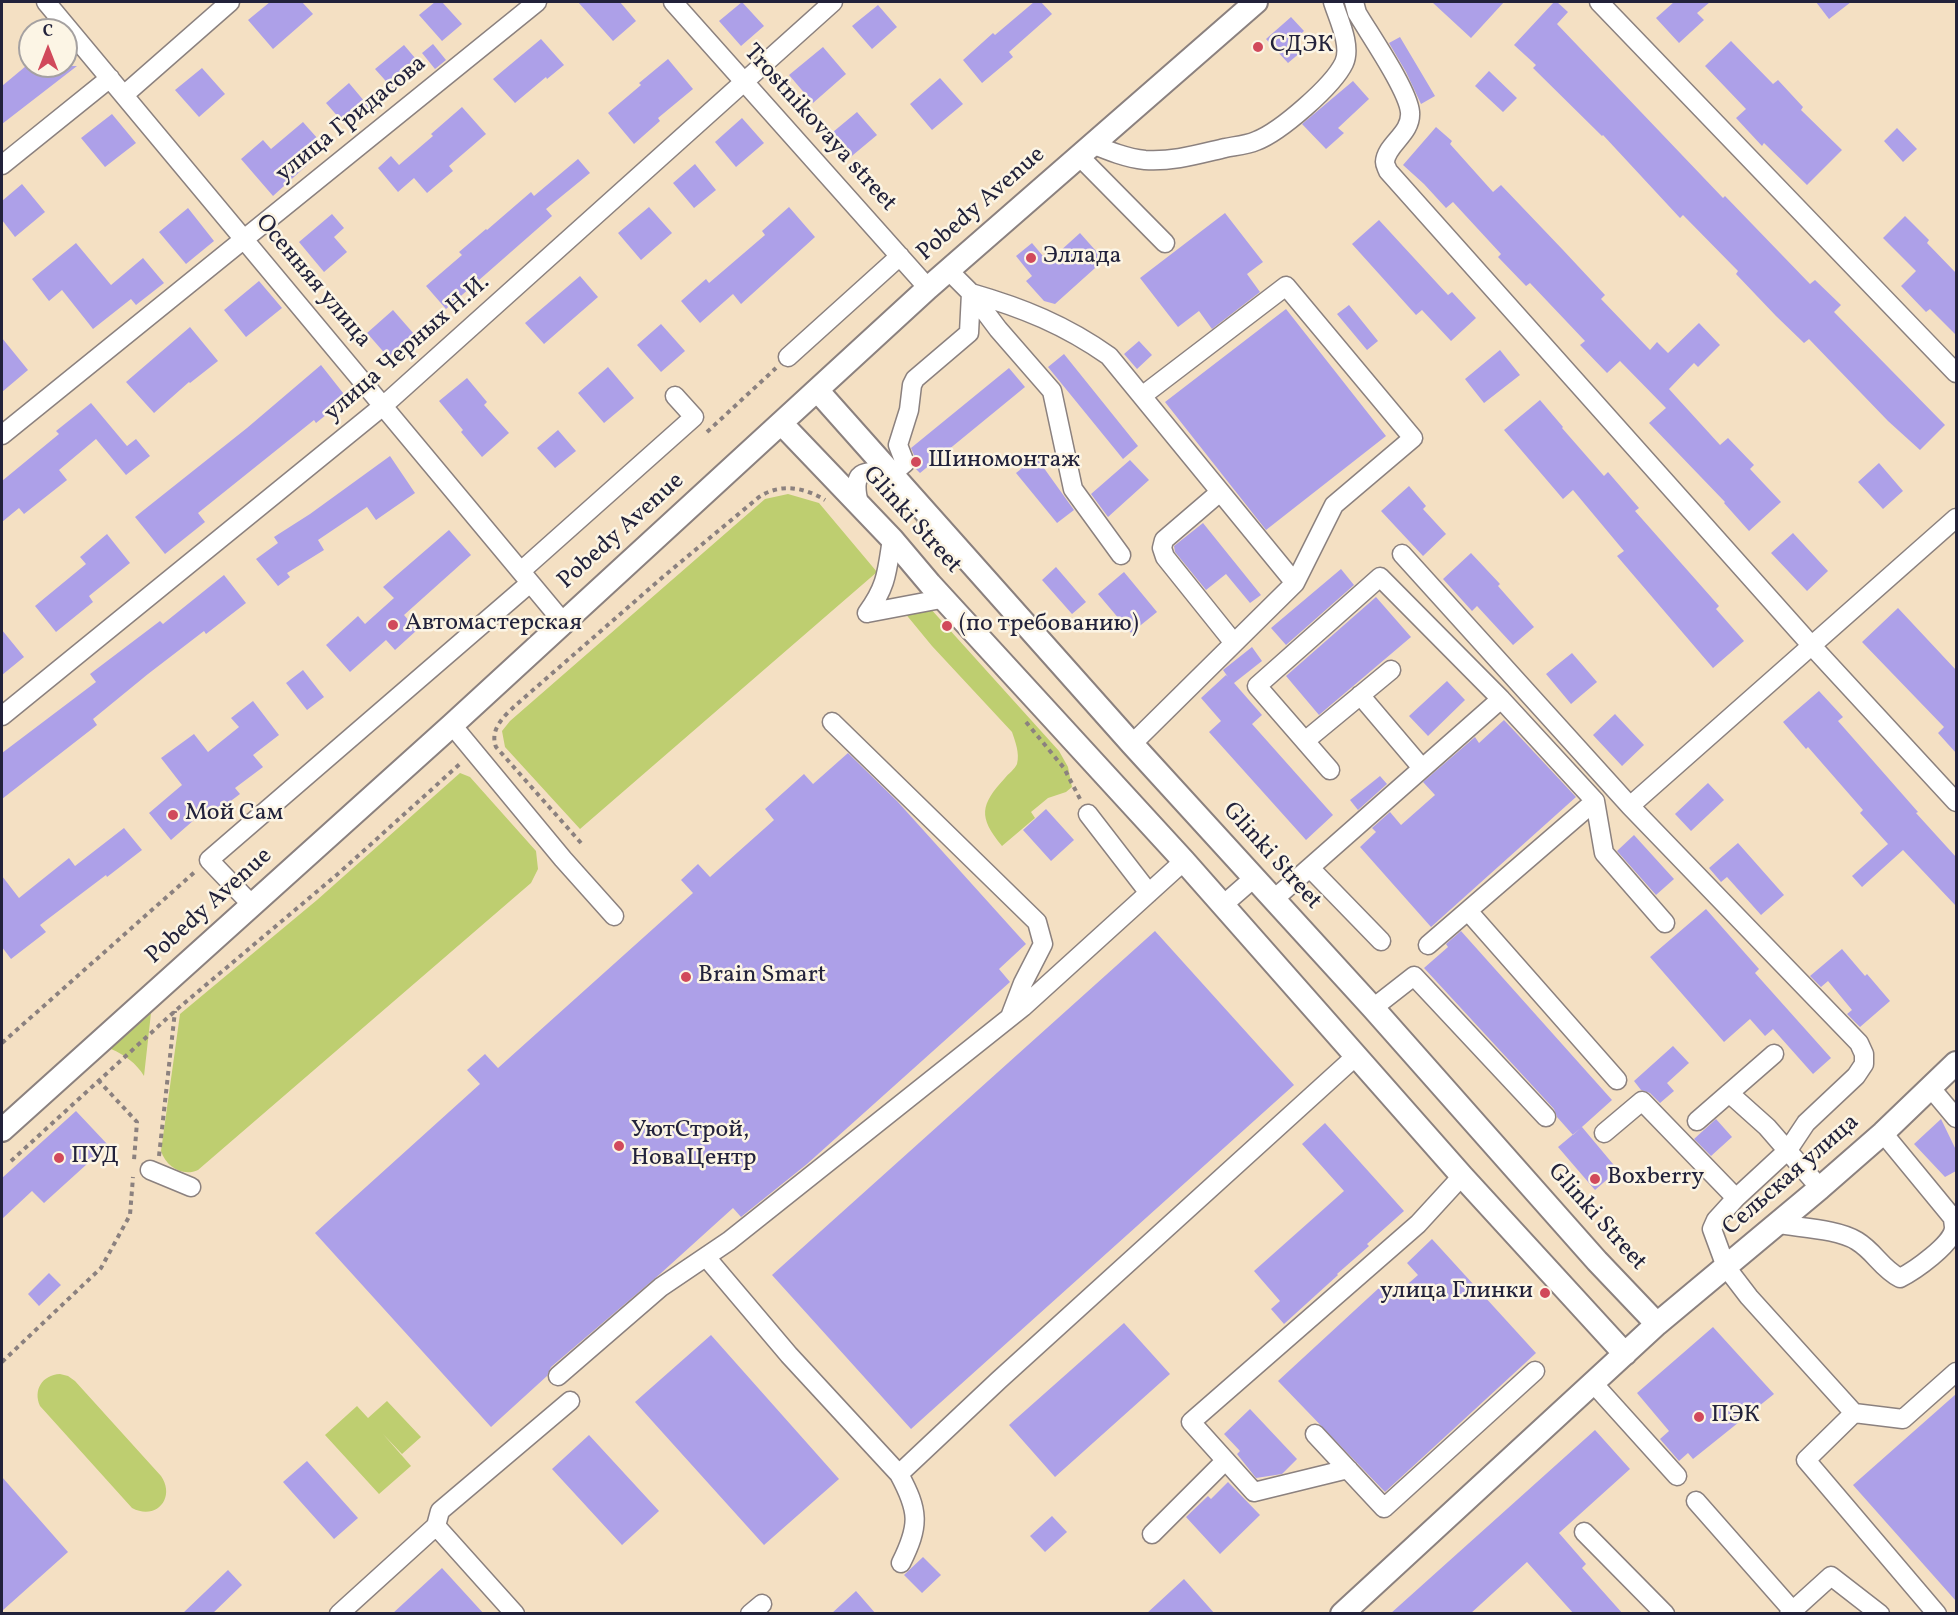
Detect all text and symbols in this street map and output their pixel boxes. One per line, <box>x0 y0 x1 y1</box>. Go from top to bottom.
north arrow <box>18 18 78 78</box>
text: С <box>43 21 53 43</box>
place label: СДЭК <box>1270 33 1334 61</box>
street label: Trostnikovaya street <box>736 39 902 219</box>
marker: СДЭК <box>1251 40 1265 54</box>
street label: улица Гридасова <box>271 50 433 190</box>
street label: Pobedy Avenue <box>912 142 1052 268</box>
street label: Осенняя улица <box>248 209 376 355</box>
place label: Эллада <box>1043 244 1121 272</box>
marker: Эллада <box>1024 251 1038 265</box>
street label: улица Черных Н.И. <box>319 269 497 429</box>
place label: Шиномонтаж <box>928 448 1080 476</box>
marker: Шиномонтаж <box>909 455 923 469</box>
street label: Glinki Street <box>855 461 967 581</box>
street label: Pobedy Avenue <box>553 468 691 596</box>
place label: Автомастерская <box>405 611 582 639</box>
place label: (по требованию) <box>959 612 1139 640</box>
marker: Автомастерская <box>386 618 400 632</box>
marker: (по требованию) <box>940 619 954 633</box>
street label: Glinki Street <box>1215 797 1327 917</box>
place label: Мой Сам <box>185 801 283 829</box>
marker: Мой Сам <box>166 808 180 822</box>
street label: Pobedy Avenue <box>141 843 279 971</box>
place label: Brain Smart <box>698 963 826 991</box>
marker: Brain Smart <box>679 970 693 984</box>
street label: Сельская улица <box>1718 1109 1866 1243</box>
place label: УютСтрой, НоваЦентр <box>631 1118 757 1174</box>
marker: УютСтрой, НоваЦентр <box>612 1139 626 1153</box>
place label: ПУД <box>71 1144 119 1172</box>
marker: ПУД <box>52 1151 66 1165</box>
street label: Glinki Street <box>1540 1158 1652 1278</box>
place label: Boxberry <box>1607 1165 1704 1193</box>
marker: Boxberry <box>1588 1172 1602 1186</box>
place label: улица Глинки <box>1380 1279 1533 1307</box>
marker: улица Глинки <box>1538 1286 1552 1300</box>
place label: ПЭК <box>1711 1403 1760 1431</box>
marker: ПЭК <box>1692 1410 1706 1424</box>

